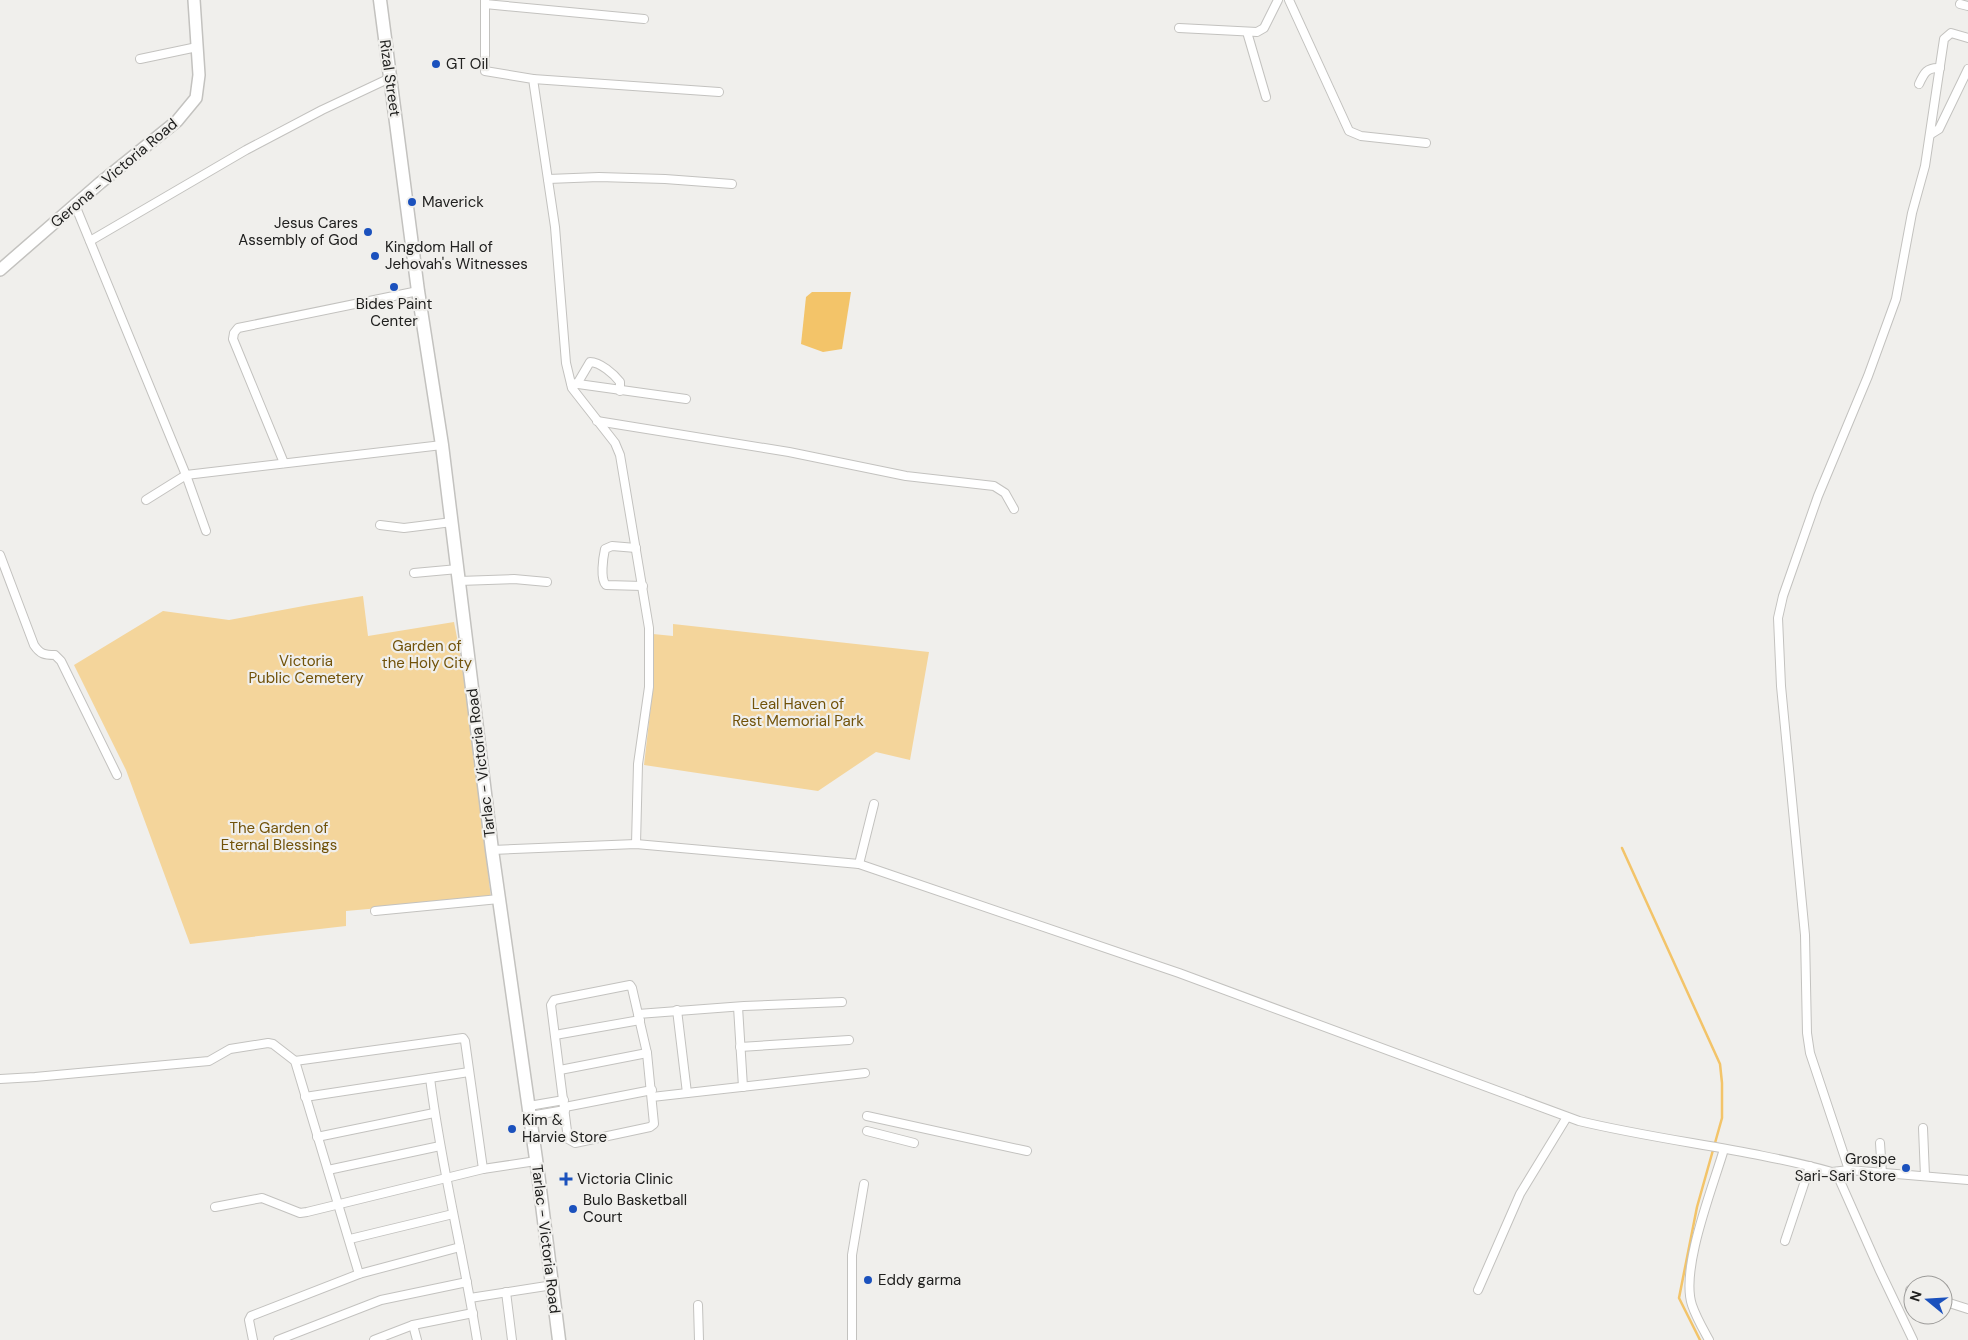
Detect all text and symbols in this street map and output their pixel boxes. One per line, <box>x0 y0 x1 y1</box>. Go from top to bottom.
street label: Rizal Street <box>375 38 405 118</box>
place label: GT Oil <box>446 54 488 74</box>
marker: GT Oil <box>430 58 442 70</box>
street label: Gerona - Victoria Road <box>46 114 182 232</box>
place label: Maverick <box>422 192 484 212</box>
marker: Maverick <box>406 196 418 208</box>
place label: Jesus Cares Assembly of God <box>238 213 358 250</box>
marker: Jesus Cares Assembly of God <box>362 226 374 238</box>
place label: Kingdom Hall of Jehovah's Witnesses <box>385 237 528 274</box>
marker: Kingdom Hall of Jehovah's Witnesses <box>369 250 381 262</box>
marker: Bides Paint Center <box>388 281 400 293</box>
place label: Bides Paint Center <box>356 294 432 331</box>
park label: Garden of the Holy City <box>382 636 473 673</box>
park label: Victoria Public Cemetery <box>248 651 364 688</box>
street label: Tarlac - Victoria Road <box>462 687 500 839</box>
park label: Leal Haven of Rest Memorial Park <box>732 694 864 731</box>
park label: The Garden of Eternal Blessings <box>221 818 337 855</box>
place label: Kim & Harvie Store <box>522 1110 607 1147</box>
marker: Kim & Harvie Store <box>506 1123 518 1135</box>
place label: Grospe Sari-Sari Store <box>1795 1149 1896 1186</box>
marker: Grospe Sari-Sari Store <box>1900 1162 1912 1174</box>
street label: Tarlac - Victoria Road <box>527 1163 565 1315</box>
place label: Victoria Clinic <box>577 1169 673 1189</box>
marker: Victoria Clinic <box>559 1172 573 1186</box>
place label: Bulo Basketball Court <box>583 1190 687 1227</box>
marker: Bulo Basketball Court <box>567 1203 579 1215</box>
place label: Eddy garma <box>878 1270 961 1290</box>
marker: Eddy garma <box>862 1274 874 1286</box>
north arrow <box>1903 1275 1953 1325</box>
text: N <box>1905 1288 1926 1304</box>

